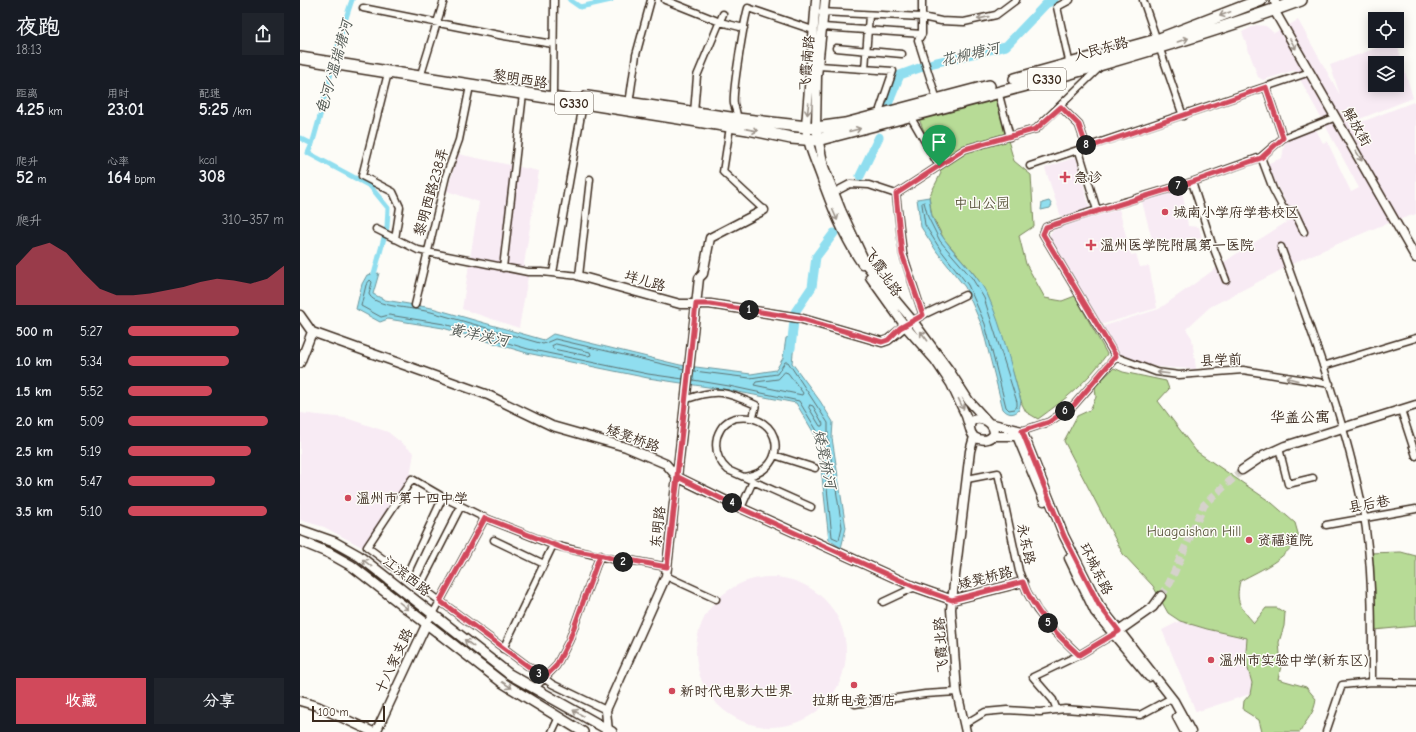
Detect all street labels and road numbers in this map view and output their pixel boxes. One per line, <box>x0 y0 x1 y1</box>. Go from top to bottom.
street label: 飞霞南路 <box>796 34 818 92</box>
street label: 人民东路 <box>1072 34 1130 64</box>
street label: 黎明西路 <box>491 66 549 92</box>
road number: G330 <box>1028 68 1066 90</box>
road number: G330 <box>555 92 593 114</box>
street label: 解放街 <box>1339 105 1375 149</box>
street label: 黎明西路238弄 <box>410 146 452 238</box>
street label: 飞霞北路 <box>860 244 906 300</box>
street label: 垟儿路 <box>622 267 668 295</box>
street label: 县学前 <box>1200 350 1242 370</box>
street label: 矮凳桥路 <box>604 420 662 456</box>
street label: 县后巷 <box>1347 492 1392 516</box>
street label: 东明路 <box>647 505 669 549</box>
street label: 永东路 <box>1013 522 1039 566</box>
street label: 环城东路 <box>1076 540 1116 598</box>
street label: 江滨西路 <box>380 552 434 600</box>
street label: 矮凳桥路 <box>956 563 1014 593</box>
street label: 飞霞北路 <box>931 616 951 674</box>
street label: 十八家支路 <box>372 626 416 696</box>

